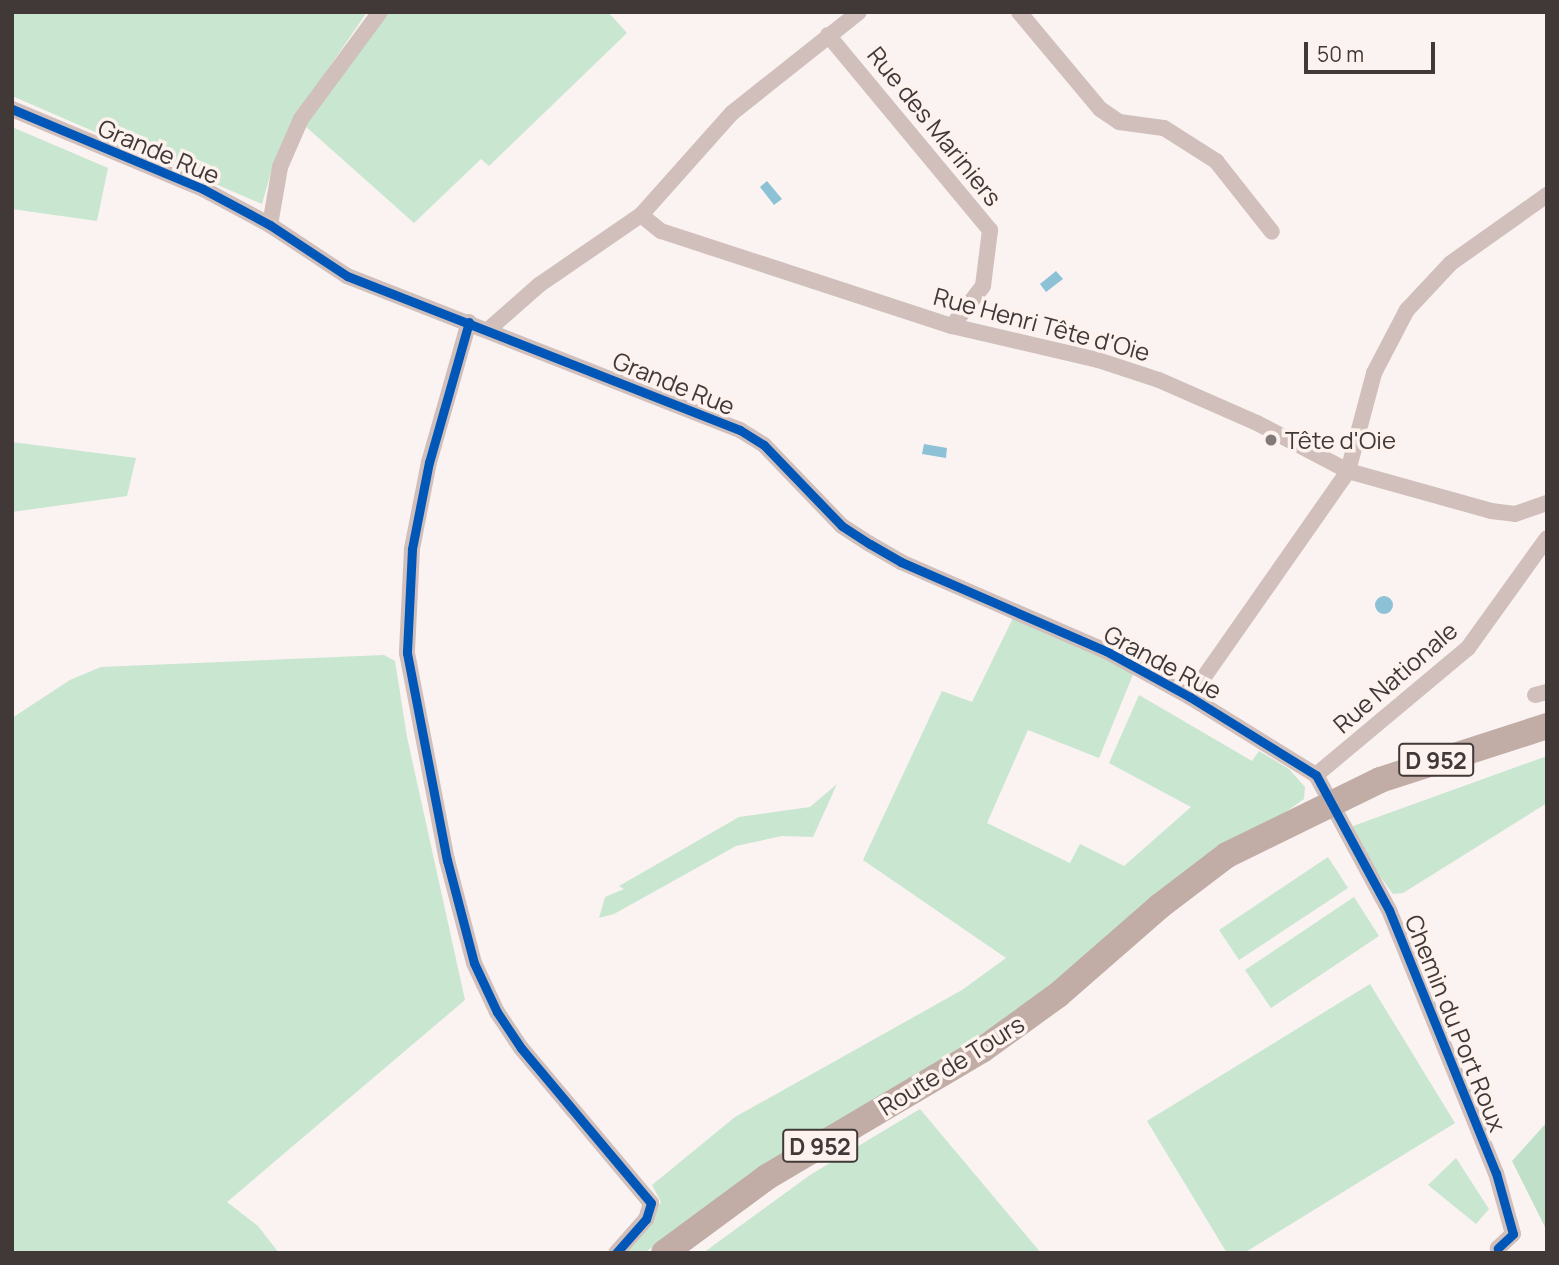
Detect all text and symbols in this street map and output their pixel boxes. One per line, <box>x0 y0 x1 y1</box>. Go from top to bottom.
scale bar <box>1307 28 1438 72</box>
text: 50 m <box>1317 40 1364 68</box>
street label: Rue des Mariniers <box>862 41 1008 211</box>
street label: Grande Rue <box>94 113 224 189</box>
street label: Rue Henri Tête d'Oie <box>931 281 1153 367</box>
street label: Grande Rue <box>609 345 739 421</box>
place label: Tête d'Oie <box>1285 426 1396 454</box>
marker: Tête d'Oie <box>1263 432 1279 448</box>
street label: Rue Nationale <box>1327 615 1463 739</box>
street label: Grande Rue <box>1099 619 1227 705</box>
road number: D 952 <box>1398 740 1474 780</box>
street label: Chemin du Port Roux <box>1399 910 1513 1136</box>
street label: Route de Tours <box>873 1009 1029 1121</box>
road number: D 952 <box>782 1126 858 1166</box>

